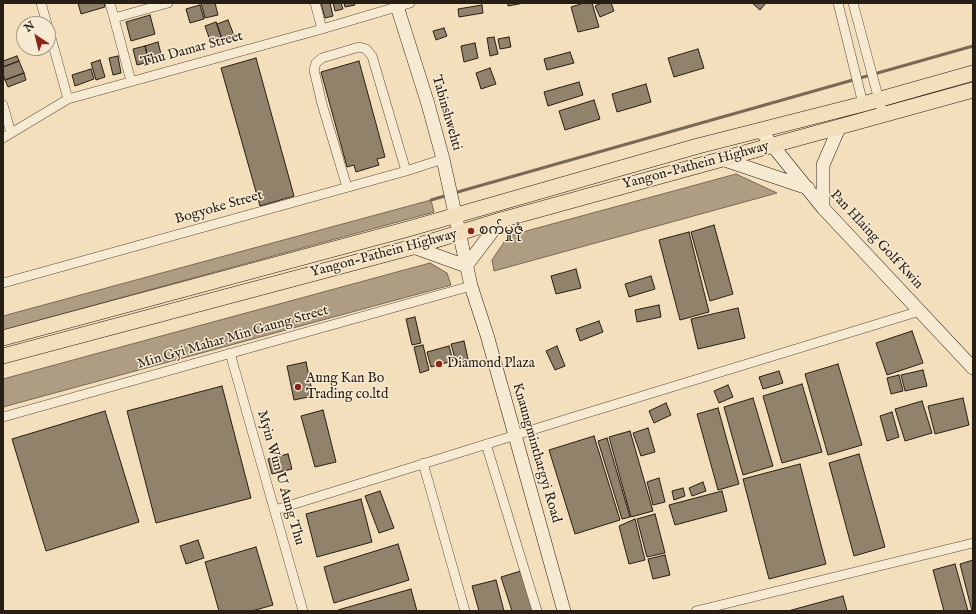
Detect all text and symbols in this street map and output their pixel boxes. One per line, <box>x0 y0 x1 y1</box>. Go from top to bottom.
north arrow <box>16 16 56 56</box>
text: N <box>22 19 38 35</box>
street label: Thu Damar Street <box>139 28 245 72</box>
street label: Tabinshwehti <box>427 73 465 153</box>
street label: Yangon-Pathein Highway <box>621 138 771 194</box>
street label: Bogyoke Street <box>173 187 265 229</box>
street label: Pan Hlaing Golf Kwin <box>826 187 926 293</box>
place label: စက်မှုဇုံ <box>479 223 523 239</box>
street label: Yangon-Pathein Highway <box>309 226 459 282</box>
marker: စက်မှုဇုံ <box>466 226 476 236</box>
street label: Min Gyi Mahar Min Gaung Street <box>136 303 330 373</box>
place label: Diamond Plaza <box>447 356 535 372</box>
marker: Diamond Plaza <box>434 359 444 369</box>
place label: Aung Kan Bo Trading co.ltd <box>306 371 388 404</box>
street label: Knaungminthargyi Road <box>508 381 564 525</box>
marker: Aung Kan Bo Trading co.ltd <box>293 382 303 392</box>
street label: Myin Wun U Aung Thu <box>253 409 307 547</box>

